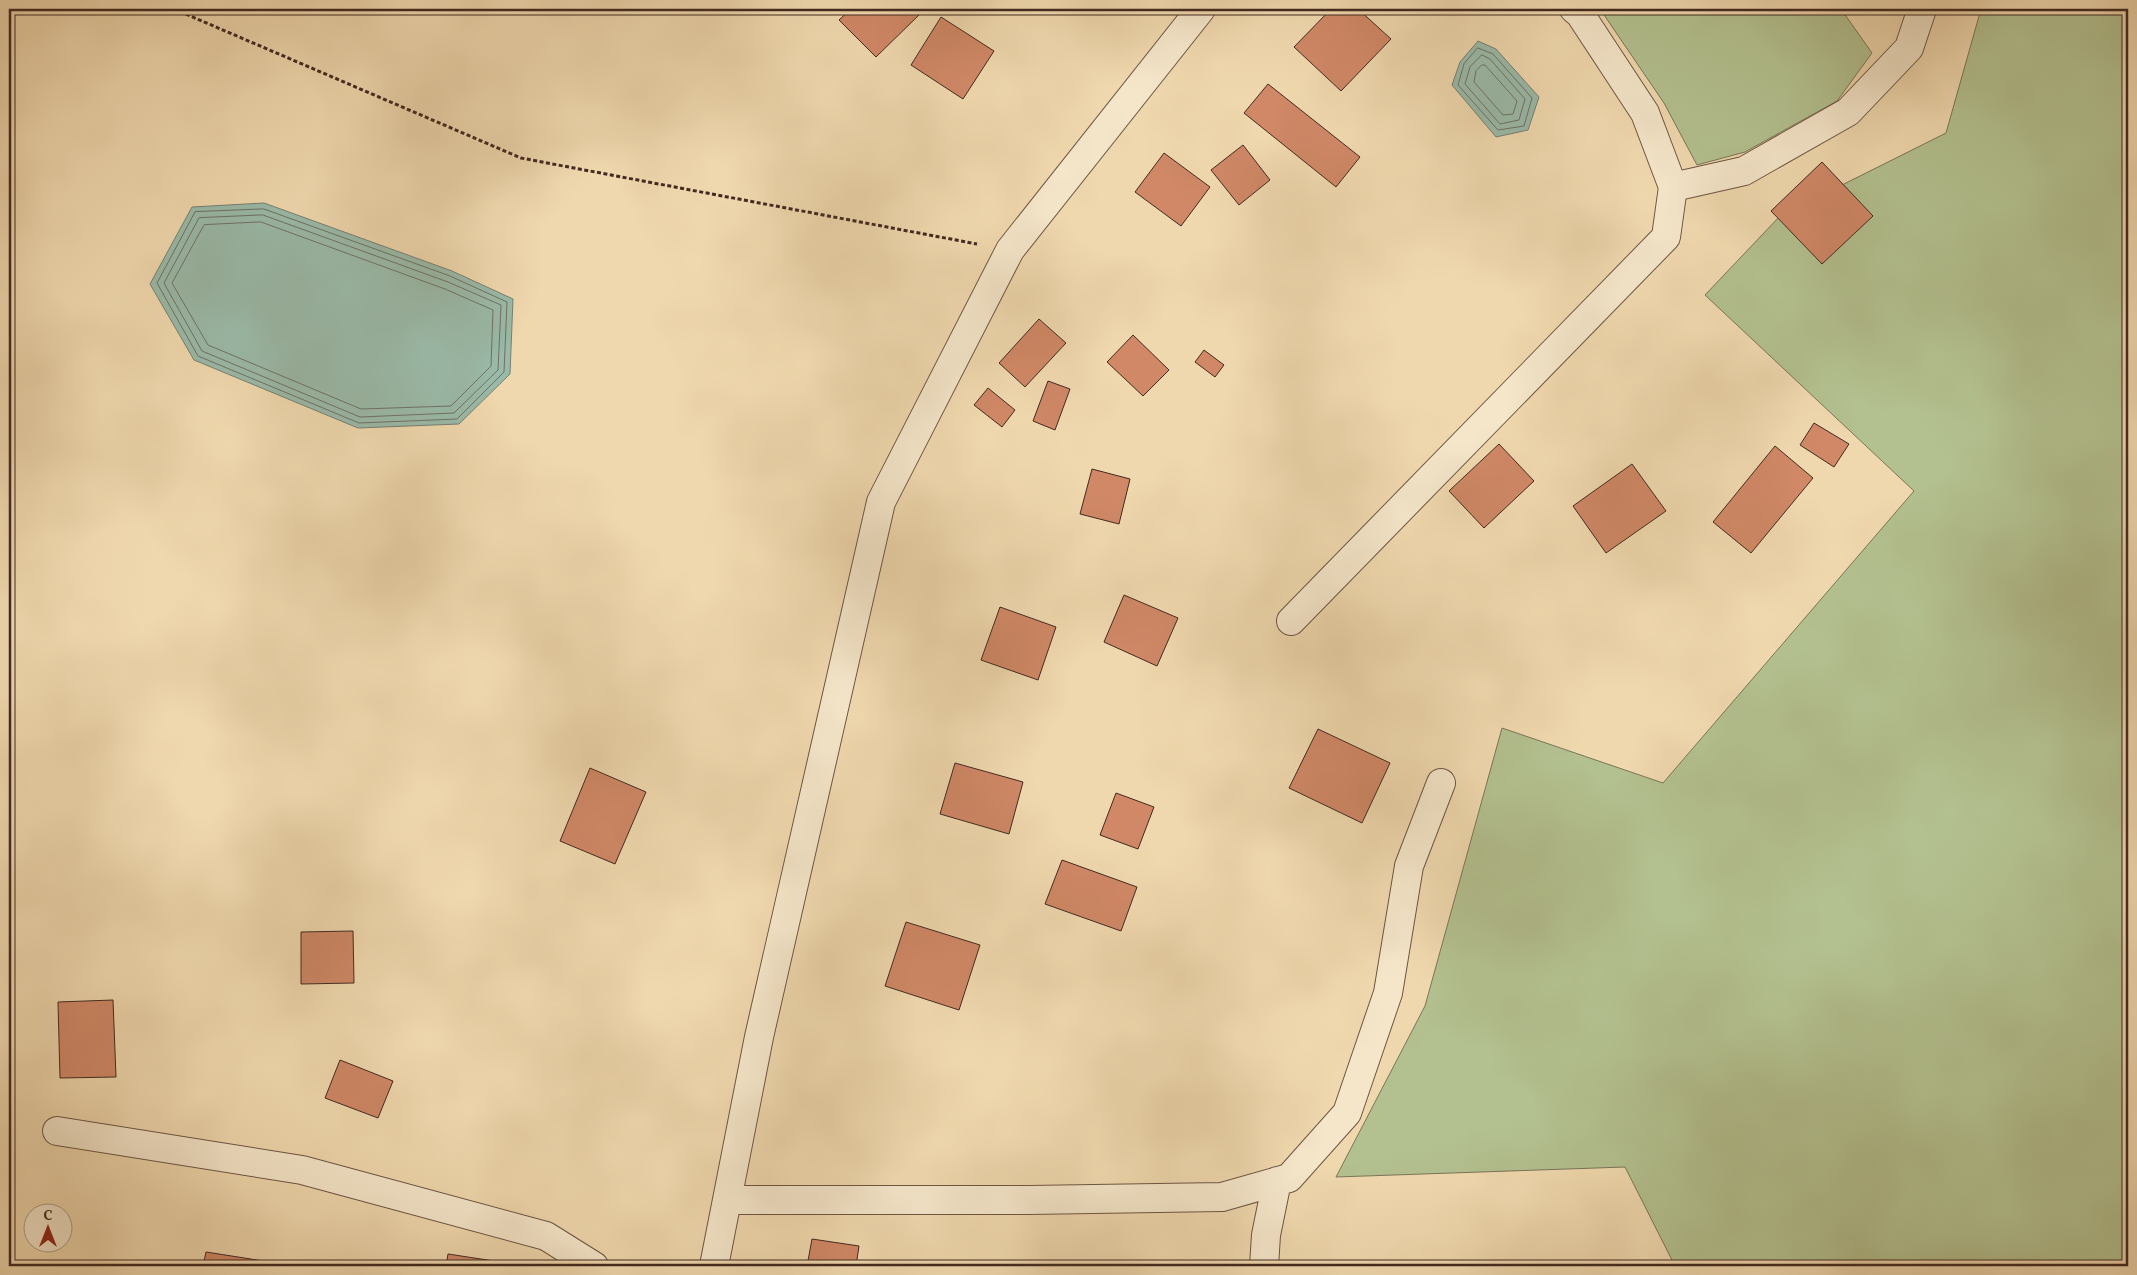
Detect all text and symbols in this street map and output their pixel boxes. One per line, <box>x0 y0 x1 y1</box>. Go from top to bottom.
north arrow <box>22 1202 72 1252</box>
text: С <box>43 1207 53 1226</box>

